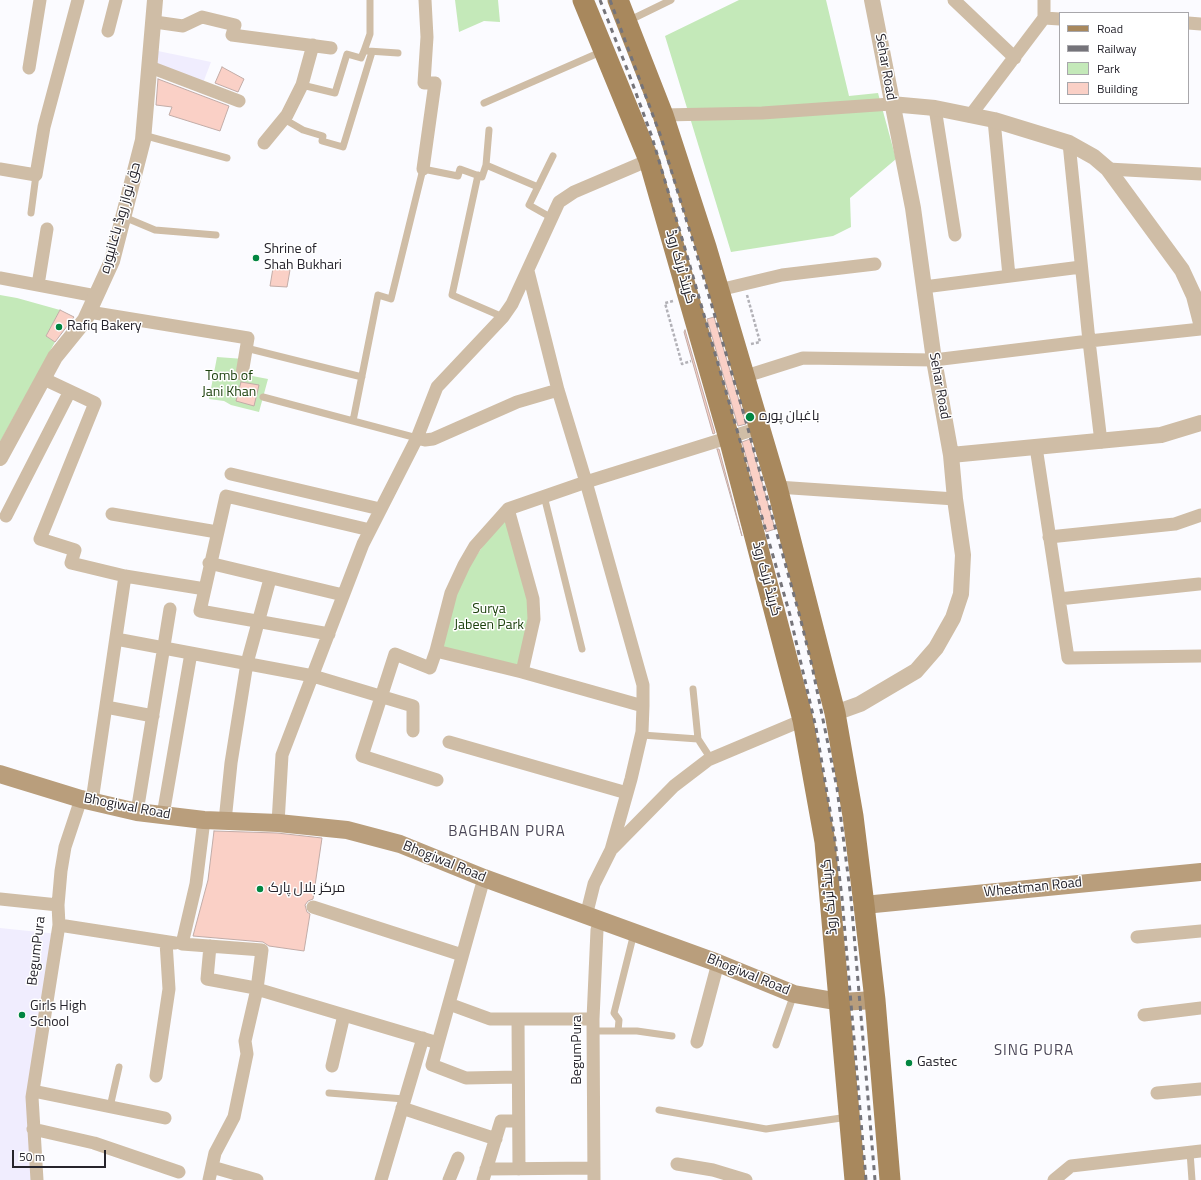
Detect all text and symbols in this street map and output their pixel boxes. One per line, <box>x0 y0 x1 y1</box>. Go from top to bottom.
legend <box>1059 12 1189 104</box>
text: Road <box>1097 19 1123 38</box>
street label: Sehar Road <box>871 32 899 102</box>
text: Railway <box>1097 39 1137 58</box>
text: Park <box>1097 59 1120 78</box>
text: Building <box>1097 79 1138 98</box>
street label: حق نواز روڈ باغانپورہ <box>97 160 145 276</box>
street label: گرینڈ ٹرنک روڈ <box>661 228 699 306</box>
place label: Shrine of Shah Bukhari <box>264 242 342 274</box>
marker: Shrine of Shah Bukhari <box>251 253 261 263</box>
place label: Rafiq Bakery <box>67 319 142 335</box>
marker: Rafiq Bakery <box>54 322 64 332</box>
street label: Sehar Road <box>925 351 953 421</box>
park label: Tomb of Jani Khan <box>202 369 256 402</box>
place label: باغبان پورہ <box>759 409 819 425</box>
marker: باغبان پورہ <box>744 411 756 423</box>
street label: گرینڈ ٹرنک روڈ <box>748 540 784 618</box>
park label: Surya Jabeen Park <box>454 602 524 634</box>
street label: Bhogiwal Road <box>82 790 172 824</box>
district label: BAGHBAN PURA <box>448 823 566 841</box>
street label: Bhogiwal Road <box>400 838 488 886</box>
street label: گرینڈ ٹرنک روڈ <box>818 858 842 936</box>
street label: Wheatman Road <box>983 874 1083 902</box>
place label: مرکز بلال پارک <box>268 881 345 897</box>
marker: مرکز بلال پارک <box>255 884 265 894</box>
street label: BegumPura <box>24 915 50 987</box>
street label: Bhogiwal Road <box>704 951 792 999</box>
place label: Girls High School <box>30 999 87 1032</box>
marker: Girls High School <box>17 1010 27 1020</box>
street label: BegumPura <box>570 1015 586 1085</box>
district label: SING PURA <box>994 1042 1074 1060</box>
place label: Gastec <box>917 1055 957 1071</box>
marker: Gastec <box>904 1058 914 1068</box>
scale bar <box>14 1142 108 1168</box>
text: 50 m <box>19 1147 45 1166</box>

